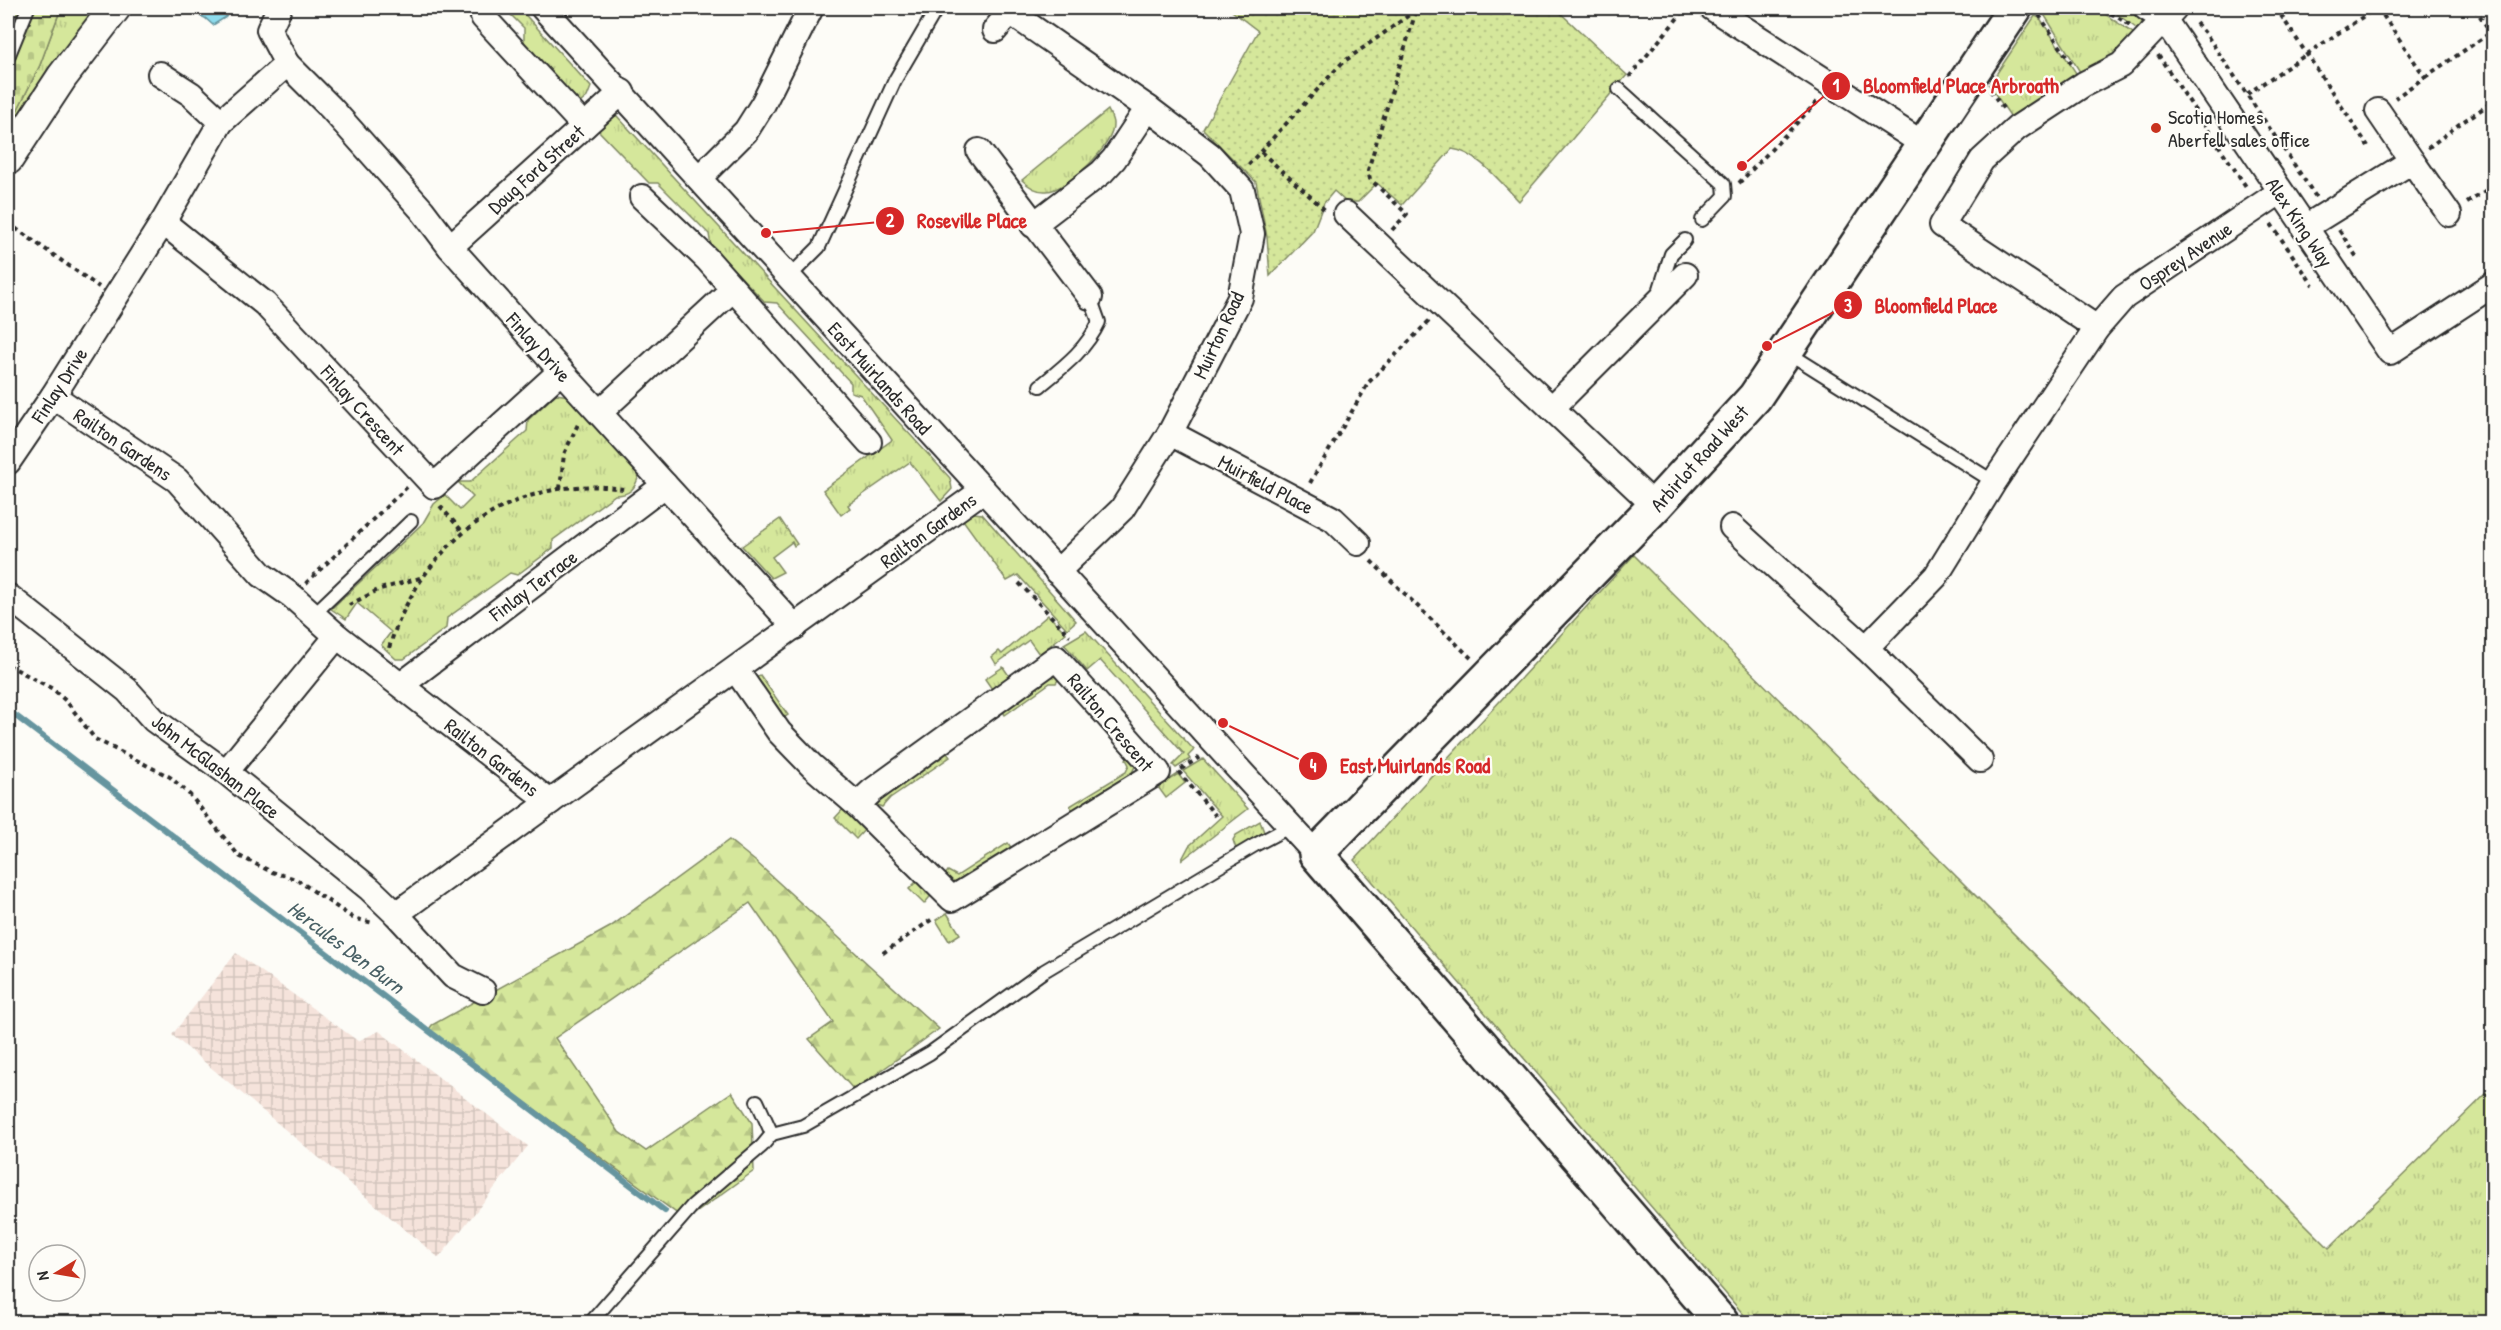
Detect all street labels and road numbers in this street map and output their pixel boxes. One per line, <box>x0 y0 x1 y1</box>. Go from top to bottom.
street label: Doug Ford Street <box>482 118 591 220</box>
street label: Alex King Way <box>2260 172 2340 272</box>
street label: Osprey Avenue <box>2133 215 2237 297</box>
street label: Muirton Road <box>1186 287 1250 383</box>
street label: Finlay Drive <box>500 306 577 388</box>
street label: East Muirlands Road <box>822 316 938 440</box>
street label: Finlay Drive <box>24 342 93 429</box>
street label: Finlay Crescent <box>314 358 412 462</box>
street label: Arbirlot Road West <box>1644 398 1755 517</box>
street label: Railton Gardens <box>69 401 178 487</box>
street label: Muirfield Place <box>1214 448 1318 520</box>
street label: Railton Gardens <box>874 486 982 574</box>
street label: Finlay Terrace <box>483 543 582 628</box>
street label: Railton Crescent <box>1062 667 1161 778</box>
street label: John McGlashan Place <box>146 707 286 825</box>
street label: Railton Gardens <box>439 712 545 803</box>

